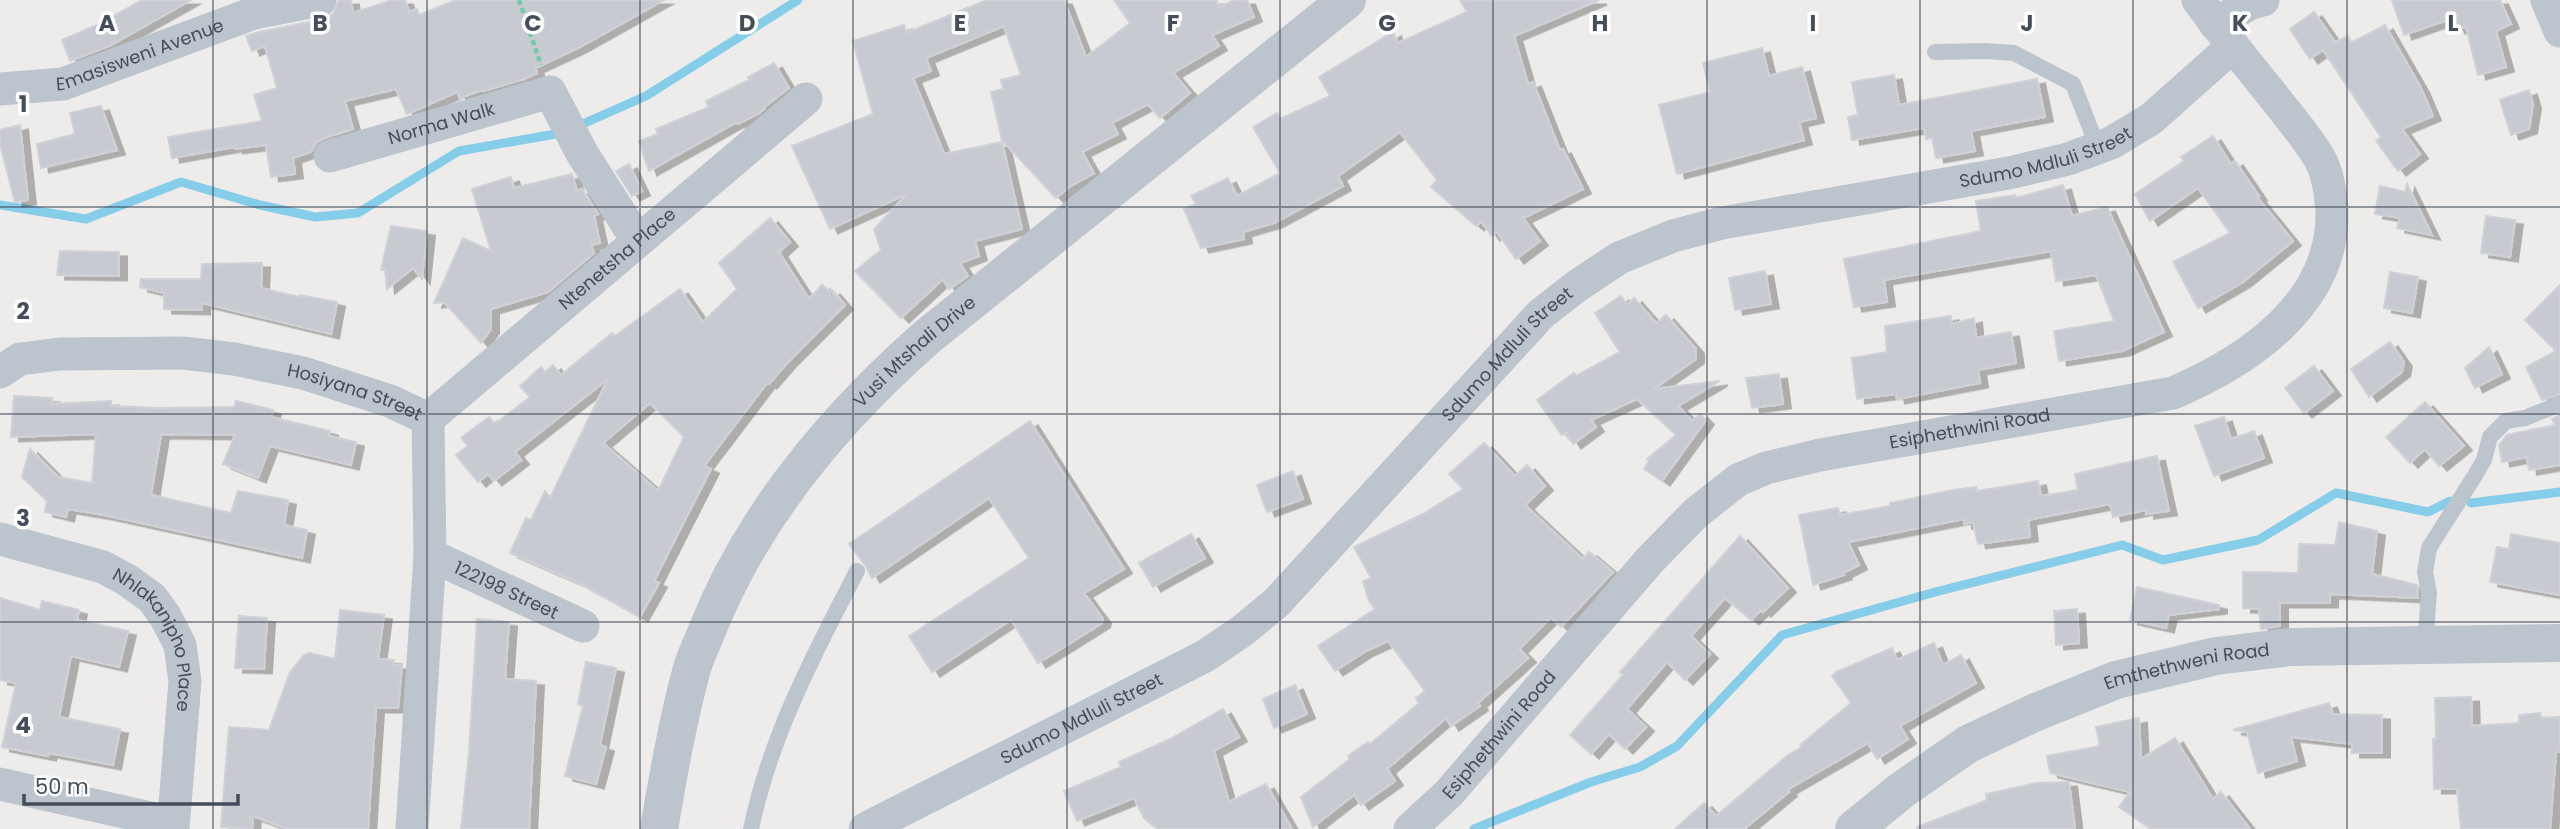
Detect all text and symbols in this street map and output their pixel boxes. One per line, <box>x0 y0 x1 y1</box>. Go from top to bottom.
text: B <box>312 7 328 39</box>
text: C <box>524 7 542 39</box>
text: D <box>739 7 755 39</box>
text: E <box>954 7 966 39</box>
text: F <box>1167 7 1179 39</box>
text: G <box>1378 7 1396 39</box>
text: H <box>1592 7 1608 39</box>
text: I <box>1810 7 1816 39</box>
text: J <box>2020 7 2034 39</box>
text: K <box>2232 7 2248 39</box>
text: L <box>2448 7 2459 39</box>
street label: Emasisweni Avenue <box>53 13 227 93</box>
text: 1 <box>19 88 27 120</box>
street label: Norma Walk <box>385 96 498 150</box>
street label: Sdumo Mdluli Street <box>1957 120 2136 193</box>
street label: Ntenetsha Place <box>553 201 681 315</box>
street label: Sdumo Mdluli Street <box>1436 281 1578 427</box>
street label: Vusi Mtshali Drive <box>848 290 981 413</box>
text: 2 <box>16 295 30 327</box>
street label: Hosiyana Street <box>285 357 427 427</box>
street label: Esiphethwini Road <box>1887 402 2052 455</box>
text: 3 <box>16 502 30 534</box>
street label: 122198 Street <box>450 555 563 625</box>
street label: Nhlakanipho Place <box>108 562 198 713</box>
street label: Emthethweni Road <box>2100 637 2271 696</box>
street label: Esiphethwini Road <box>1436 665 1562 804</box>
street label: Sdumo Mdluli Street <box>996 667 1167 770</box>
text: 4 <box>15 709 31 741</box>
scale bar <box>24 762 238 806</box>
text: 50 m <box>35 772 89 801</box>

